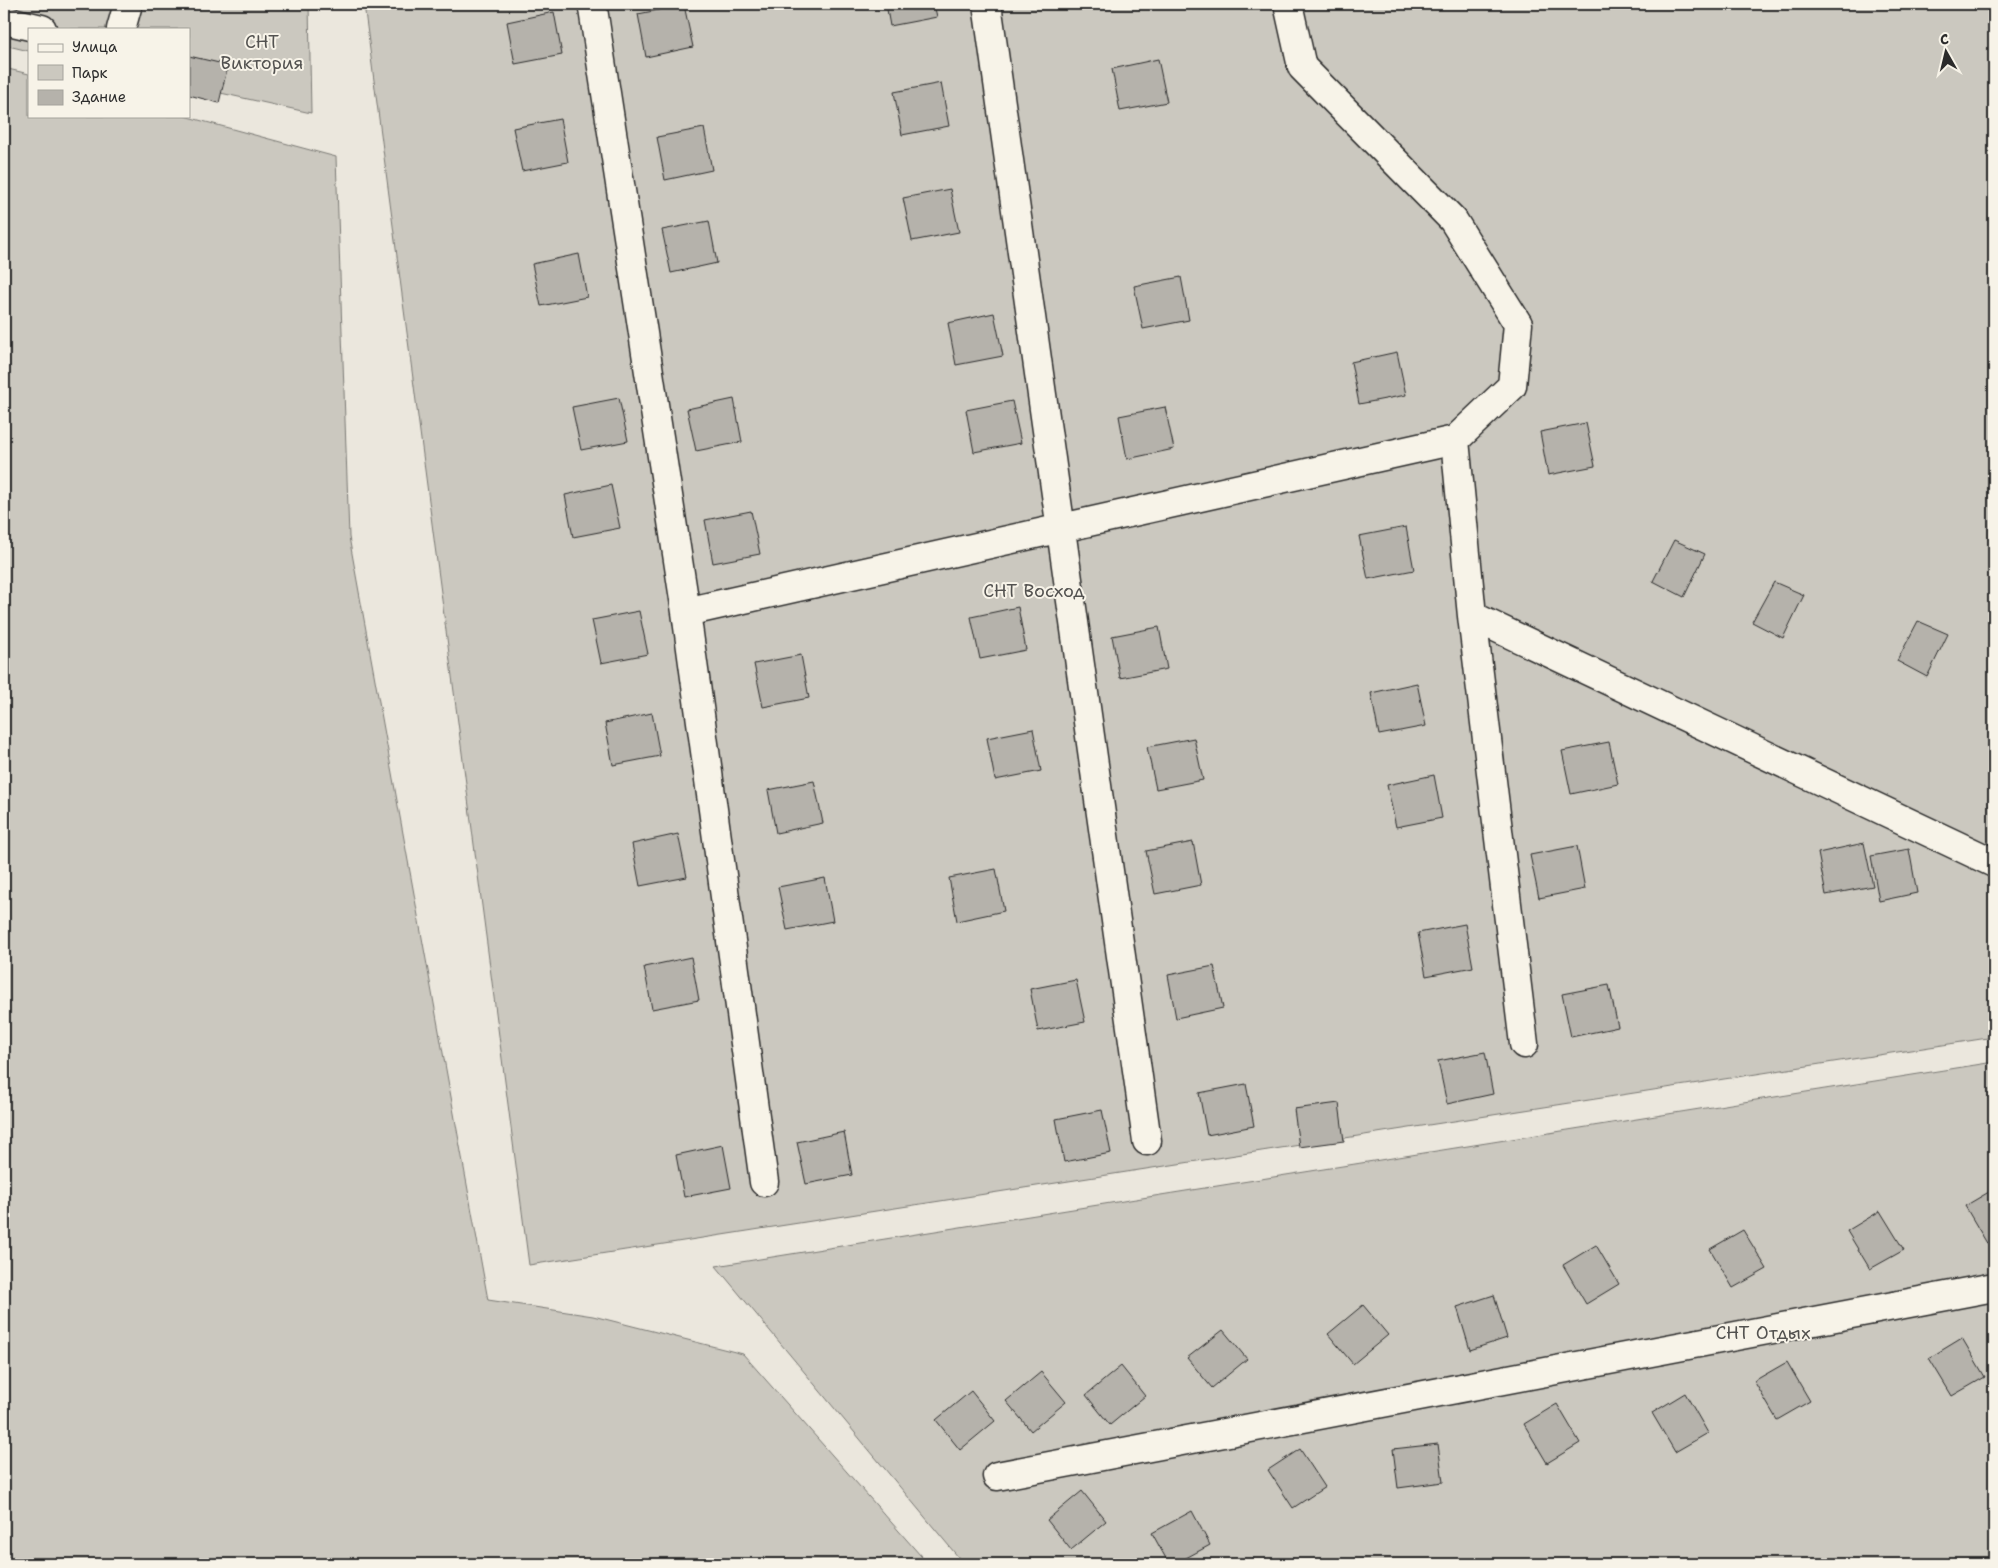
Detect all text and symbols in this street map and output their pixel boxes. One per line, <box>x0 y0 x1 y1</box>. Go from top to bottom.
legend <box>28 28 190 118</box>
north arrow <box>1920 28 1970 78</box>
park label: СНТ Виктория <box>220 30 304 75</box>
text: С <box>1939 30 1950 49</box>
text: Улица <box>72 37 118 57</box>
text: Парк <box>72 63 108 83</box>
text: Здание <box>72 87 126 107</box>
park label: СНТ Восход <box>983 579 1085 603</box>
park label: СНТ Отдых <box>1715 1321 1811 1345</box>

